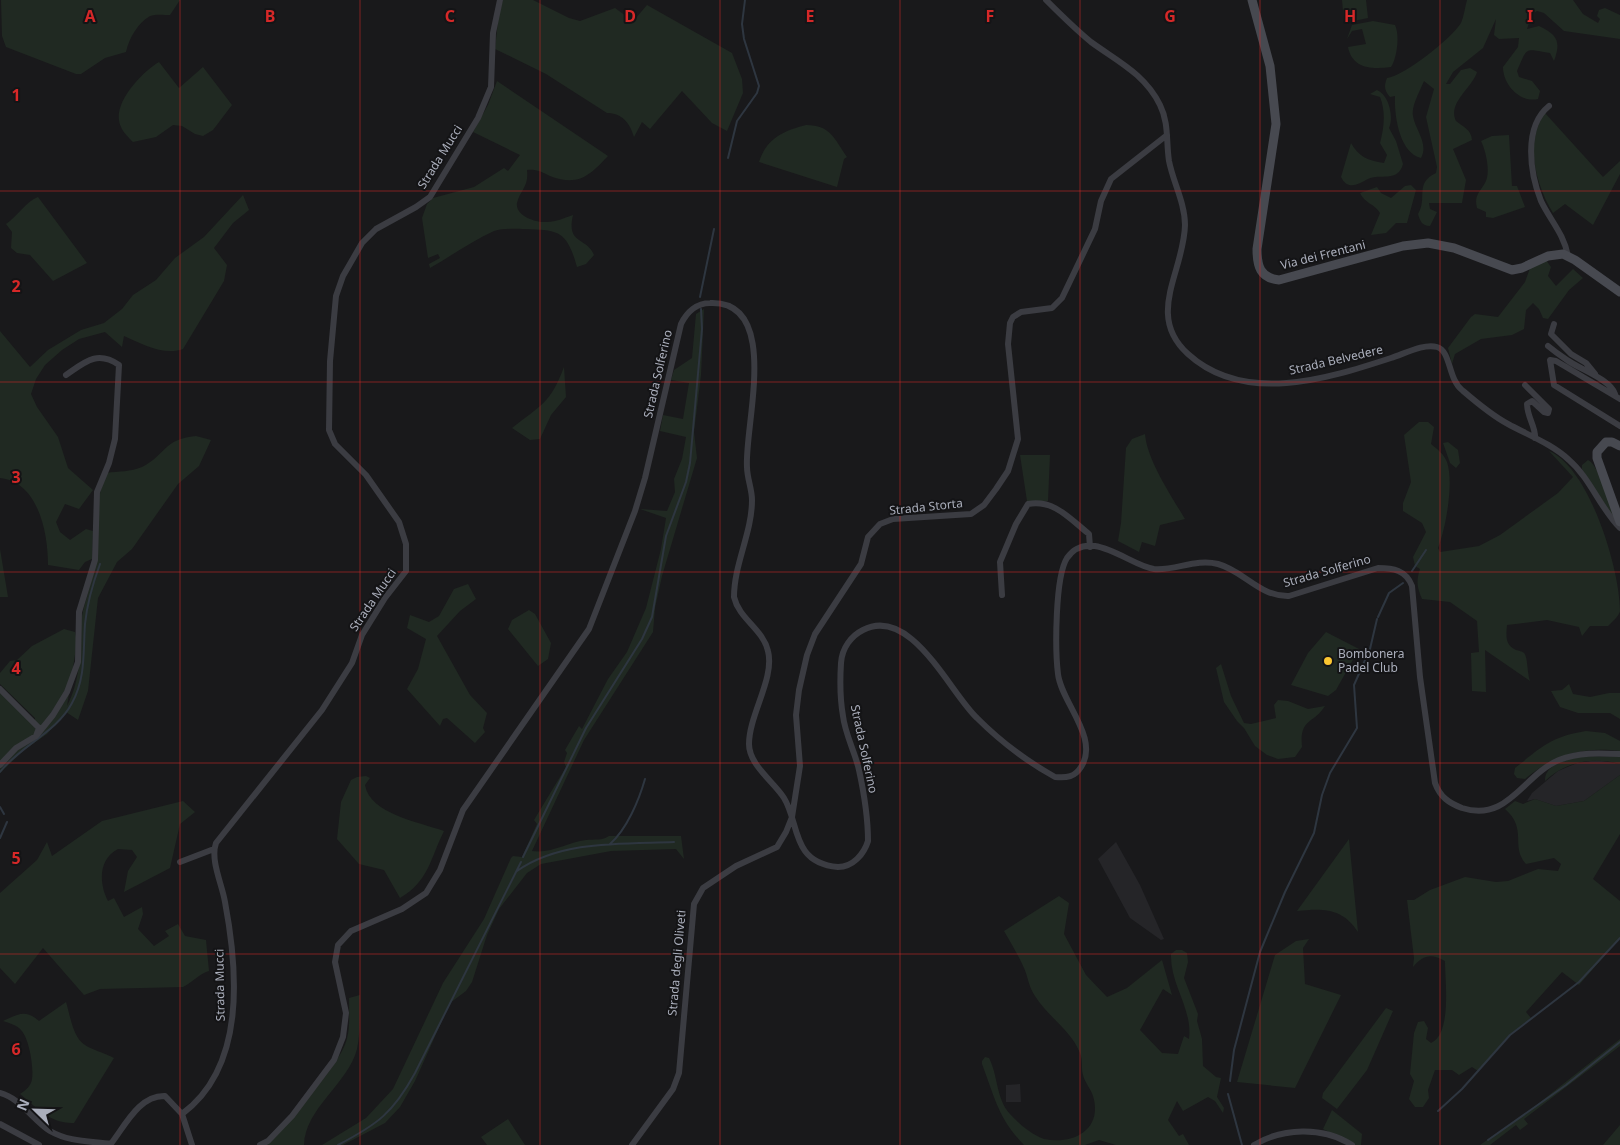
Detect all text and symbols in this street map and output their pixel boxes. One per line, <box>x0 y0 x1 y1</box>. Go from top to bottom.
text: A <box>84 5 96 27</box>
text: B <box>265 5 275 27</box>
text: C <box>445 5 455 27</box>
text: D <box>624 5 636 27</box>
text: E <box>806 5 815 27</box>
text: F <box>986 5 994 27</box>
text: G <box>1164 5 1176 27</box>
text: H <box>1344 5 1356 27</box>
text: I <box>1527 5 1533 27</box>
text: 1 <box>11 84 21 106</box>
street label: Strada Mucci <box>413 121 466 192</box>
street label: Via dei Frentani <box>1279 236 1367 273</box>
text: 2 <box>11 275 21 297</box>
street label: Strada Solferino <box>639 328 676 420</box>
street label: Strada Belvedere <box>1287 340 1385 379</box>
text: 3 <box>11 466 21 488</box>
street label: Strada Storta <box>888 494 964 519</box>
street label: Strada Solferino <box>1281 550 1373 591</box>
street label: Strada Mucci <box>345 565 400 635</box>
place label: Bombonera Padel Club <box>1338 645 1405 676</box>
marker: Bombonera Padel Club <box>1322 655 1334 667</box>
text: 4 <box>11 657 21 679</box>
street label: Strada Solferino <box>847 703 882 795</box>
text: 5 <box>11 847 21 869</box>
street label: Strada degli Oliveti <box>663 909 690 1017</box>
street label: Strada Mucci <box>210 949 229 1021</box>
text: 6 <box>11 1038 21 1060</box>
north arrow <box>10 1085 60 1135</box>
text: N <box>12 1096 34 1114</box>

